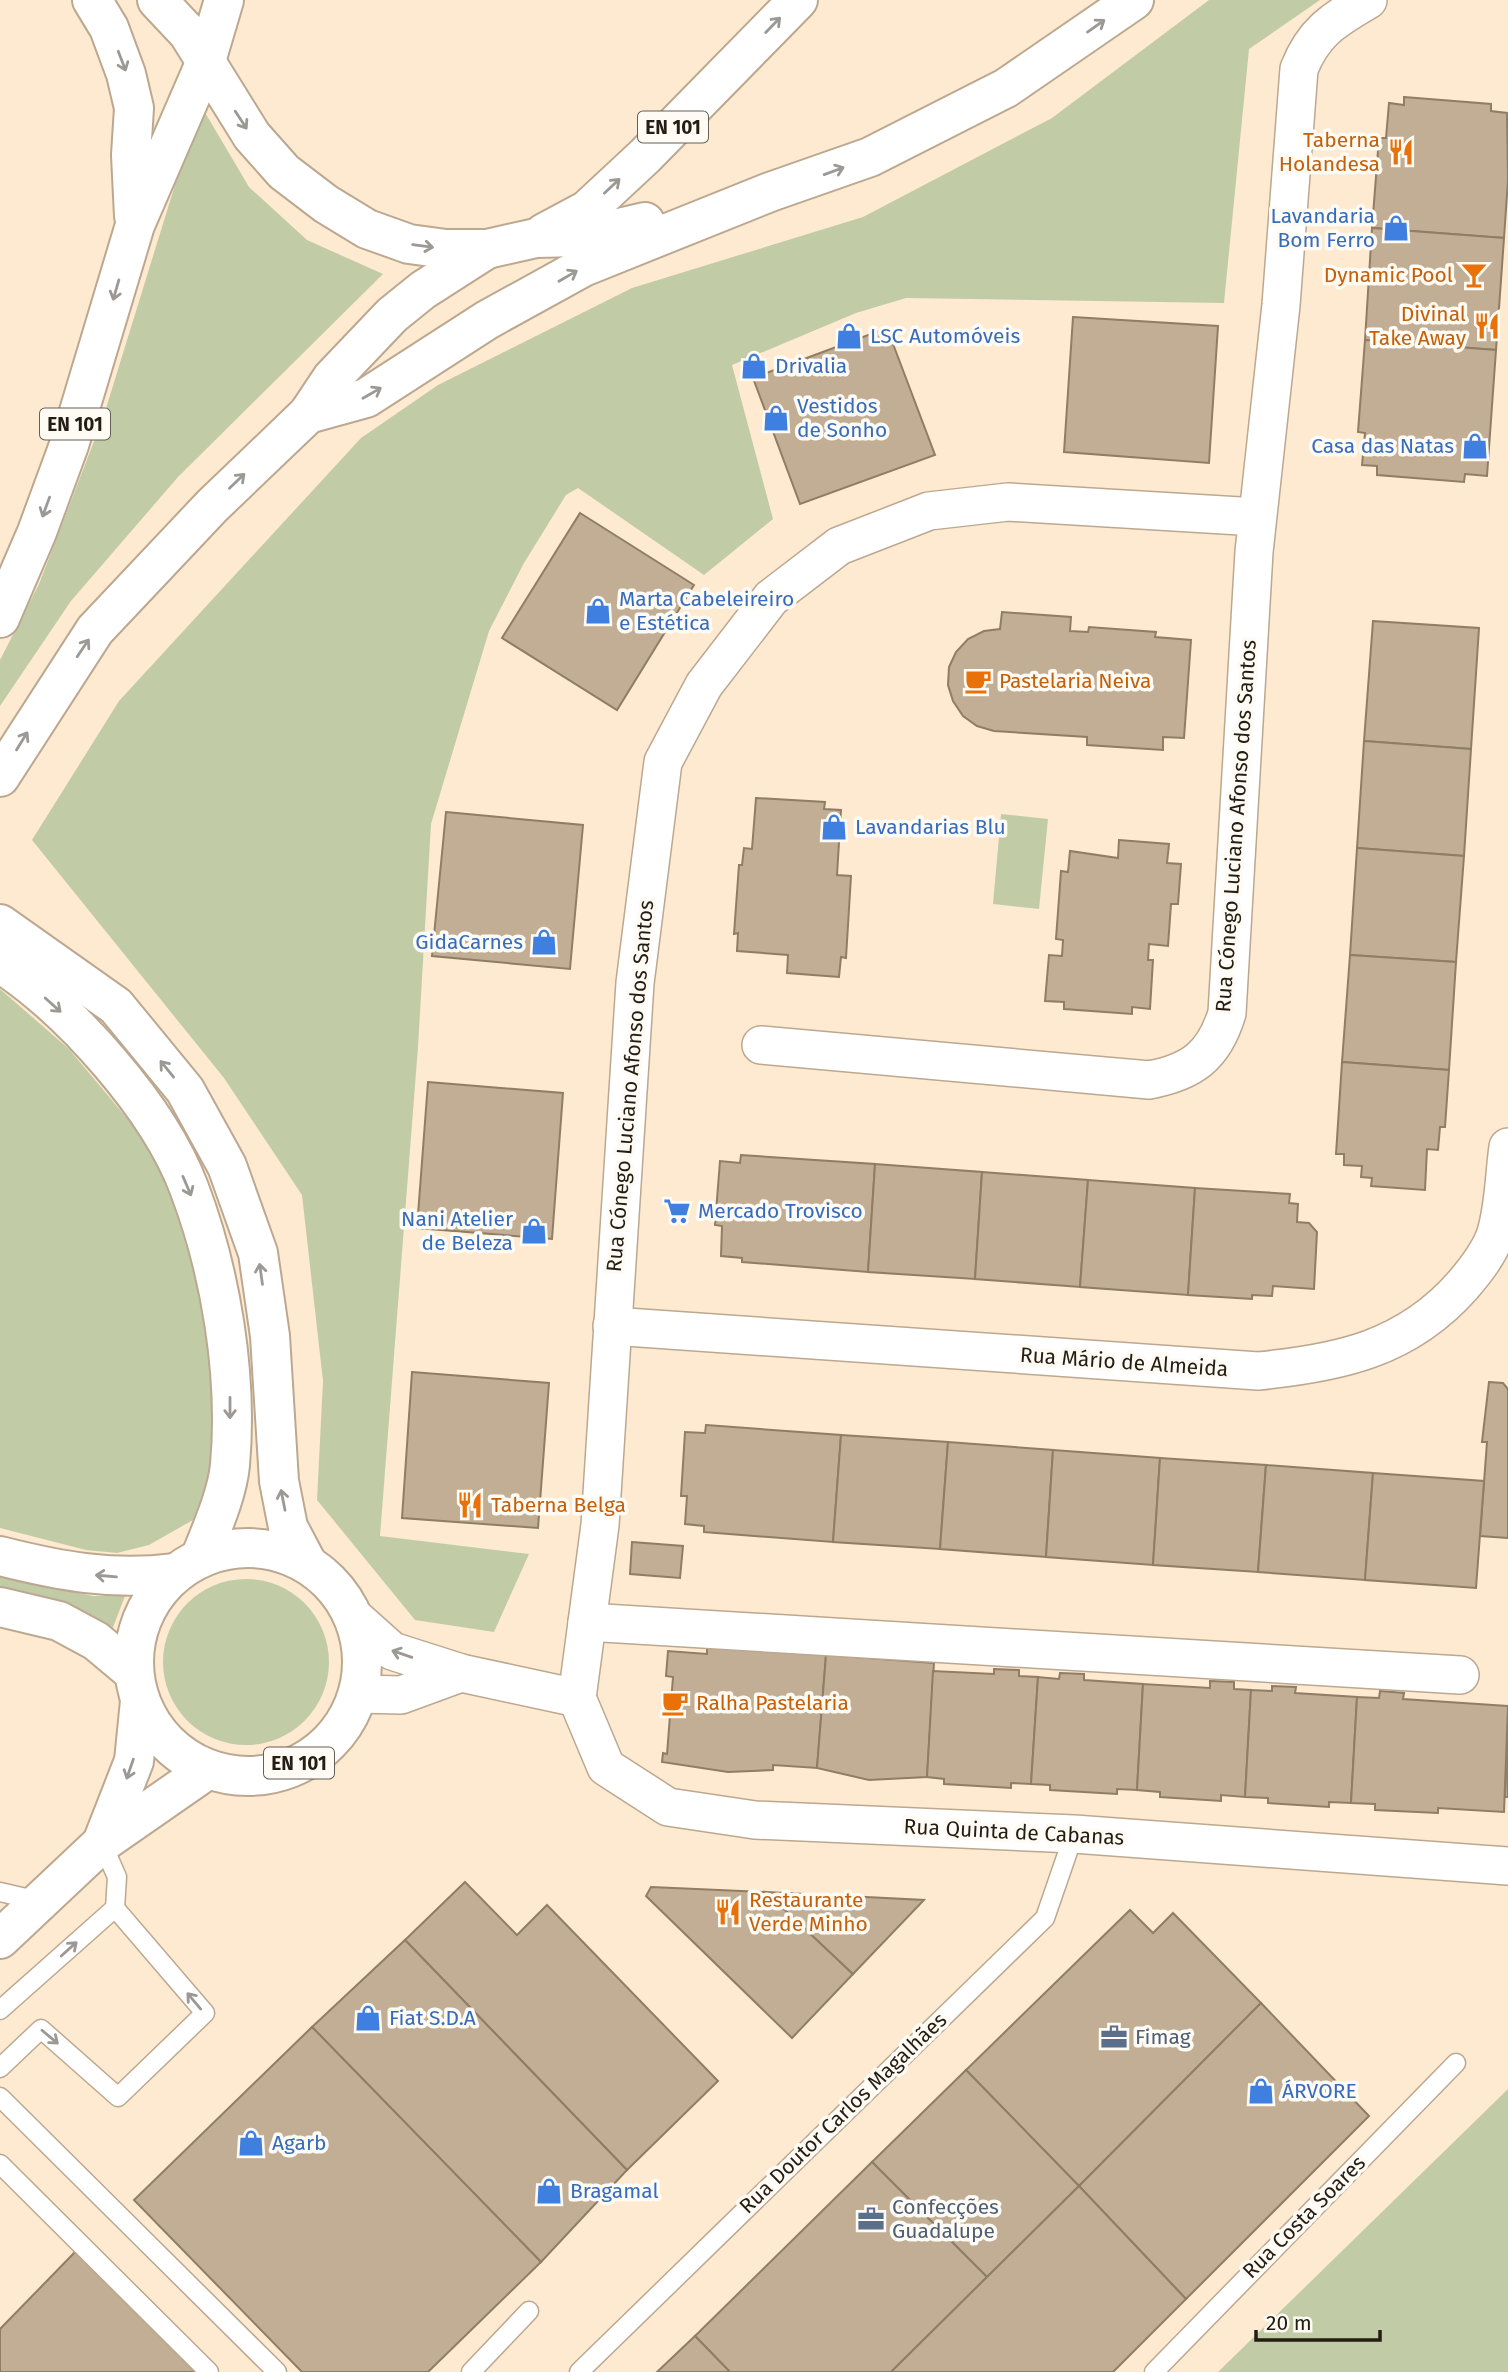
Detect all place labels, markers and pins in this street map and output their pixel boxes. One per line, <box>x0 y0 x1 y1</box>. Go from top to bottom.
place label: Taberna Holandesa <box>1279 127 1380 177</box>
restaurant icon: Taberna Holandesa <box>1386 137 1416 167</box>
place label: Lavandaria Bom Ferro <box>1270 203 1375 253</box>
shop icon: Lavandaria Bom Ferro <box>1381 213 1411 243</box>
bar icon: Dynamic Pool <box>1459 260 1489 290</box>
place label: Dynamic Pool <box>1324 262 1453 288</box>
place label: Divinal Take Away <box>1369 301 1467 351</box>
restaurant icon: Divinal Take Away <box>1472 311 1502 341</box>
shop icon: LSC Automóveis <box>834 321 864 351</box>
place label: LSC Automóveis <box>870 323 1020 349</box>
shop icon: Drivalia <box>739 351 769 381</box>
place label: Drivalia <box>775 353 847 379</box>
place label: Vestidos de Sonho <box>797 393 887 443</box>
shop icon: Vestidos de Sonho <box>761 403 791 433</box>
shop icon: Casa das Natas <box>1460 431 1490 461</box>
place label: Casa das Natas <box>1311 433 1454 459</box>
place label: Marta Cabeleireiro e Estética <box>619 586 794 636</box>
shop icon: Marta Cabeleireiro e Estética <box>583 596 613 626</box>
cafe icon: Pastelaria Neiva <box>963 666 993 696</box>
place label: Pastelaria Neiva <box>999 668 1151 694</box>
shop icon: Lavandarias Blu <box>819 812 849 842</box>
place label: Lavandarias Blu <box>855 814 1006 840</box>
shop icon: GidaCarnes <box>529 927 559 957</box>
place label: GidaCarnes <box>415 929 523 955</box>
supermarket icon: Mercado Trovisco <box>662 1196 692 1226</box>
place label: Mercado Trovisco <box>698 1198 863 1224</box>
place label: Nani Atelier de Beleza <box>401 1206 513 1256</box>
shop icon: Nani Atelier de Beleza <box>519 1216 549 1246</box>
restaurant icon: Taberna Belga <box>455 1490 485 1520</box>
place label: Taberna Belga <box>491 1492 626 1518</box>
cafe icon: Ralha Pastelaria <box>660 1688 690 1718</box>
place label: Ralha Pastelaria <box>696 1690 849 1716</box>
place label: Restaurante Verde Minho <box>749 1887 868 1937</box>
restaurant icon: Restaurante Verde Minho <box>713 1897 743 1927</box>
shop icon: Fiat S.D.A <box>353 2003 383 2033</box>
place label: Fiat S.D.A <box>389 2005 476 2031</box>
office icon: Fimag <box>1099 2022 1129 2052</box>
place label: Fimag <box>1135 2024 1191 2050</box>
shop icon: ÁRVORE <box>1246 2076 1276 2106</box>
place label: ÁRVORE <box>1282 2078 1357 2104</box>
shop icon: Agarb <box>236 2128 266 2158</box>
place label: Agarb <box>272 2130 327 2156</box>
shop icon: Bragamal <box>534 2176 564 2206</box>
place label: Bragamal <box>570 2178 659 2204</box>
place label: Confecções Guadalupe <box>892 2194 999 2244</box>
office icon: Confecções Guadalupe <box>856 2204 886 2234</box>

